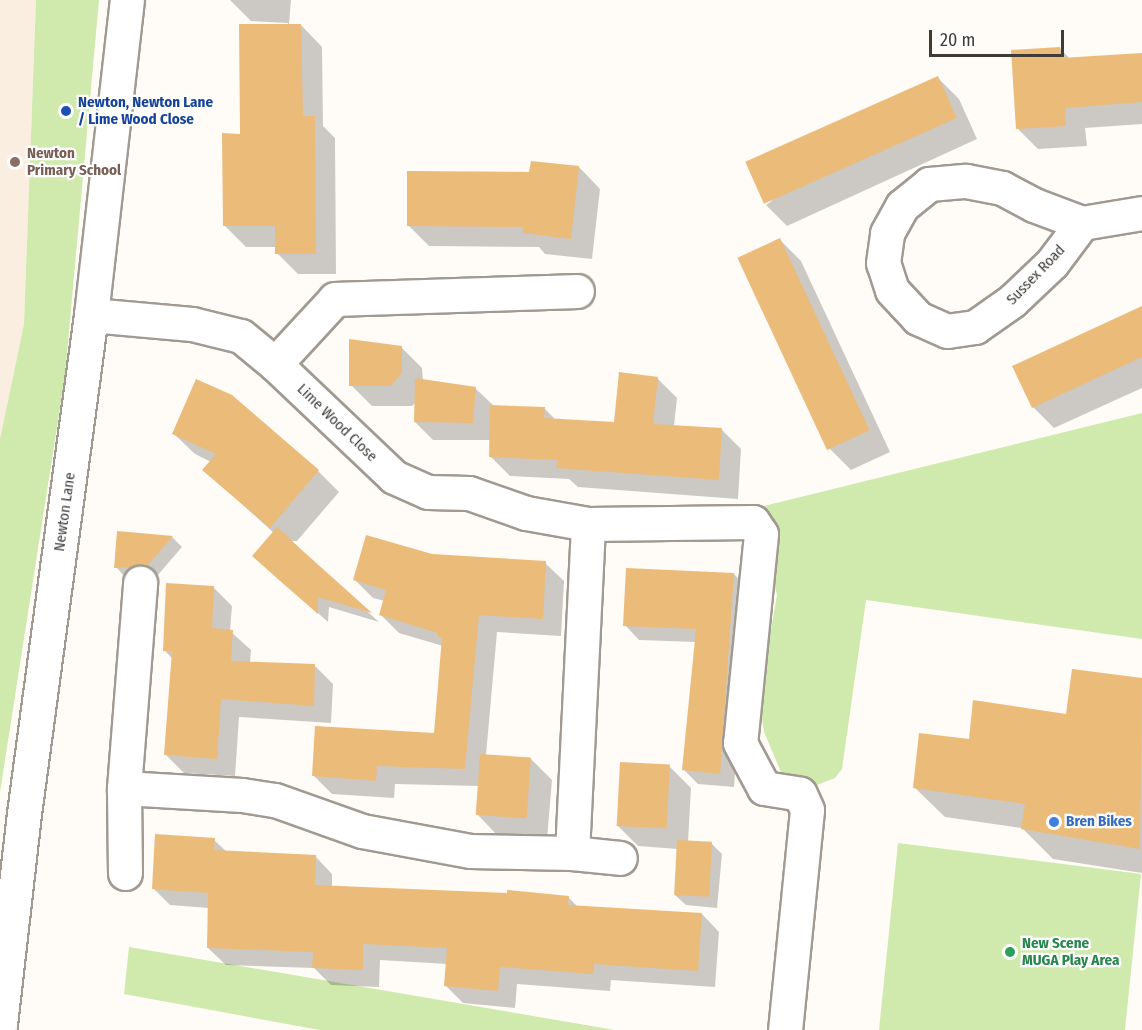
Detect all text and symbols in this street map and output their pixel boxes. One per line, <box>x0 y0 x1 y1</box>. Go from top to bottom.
scale bar <box>932 18 1067 56</box>
text: 20 m <box>940 29 975 51</box>
place label: Newton, Newton Lane / Lime Wood Close <box>78 93 213 128</box>
marker: Newton, Newton Lane / Lime Wood Close <box>59 104 73 118</box>
place label: Newton Primary School <box>27 144 121 179</box>
marker: Newton Primary School <box>8 155 22 169</box>
street label: Sussex Road <box>1003 241 1069 309</box>
street label: Lime Wood Close <box>293 380 381 466</box>
street label: Newton Lane <box>51 471 79 553</box>
place label: Bren Bikes <box>1066 813 1132 831</box>
marker: Bren Bikes <box>1047 815 1061 829</box>
place label: New Scene MUGA Play Area <box>1022 934 1119 969</box>
marker: New Scene MUGA Play Area <box>1003 945 1017 959</box>

